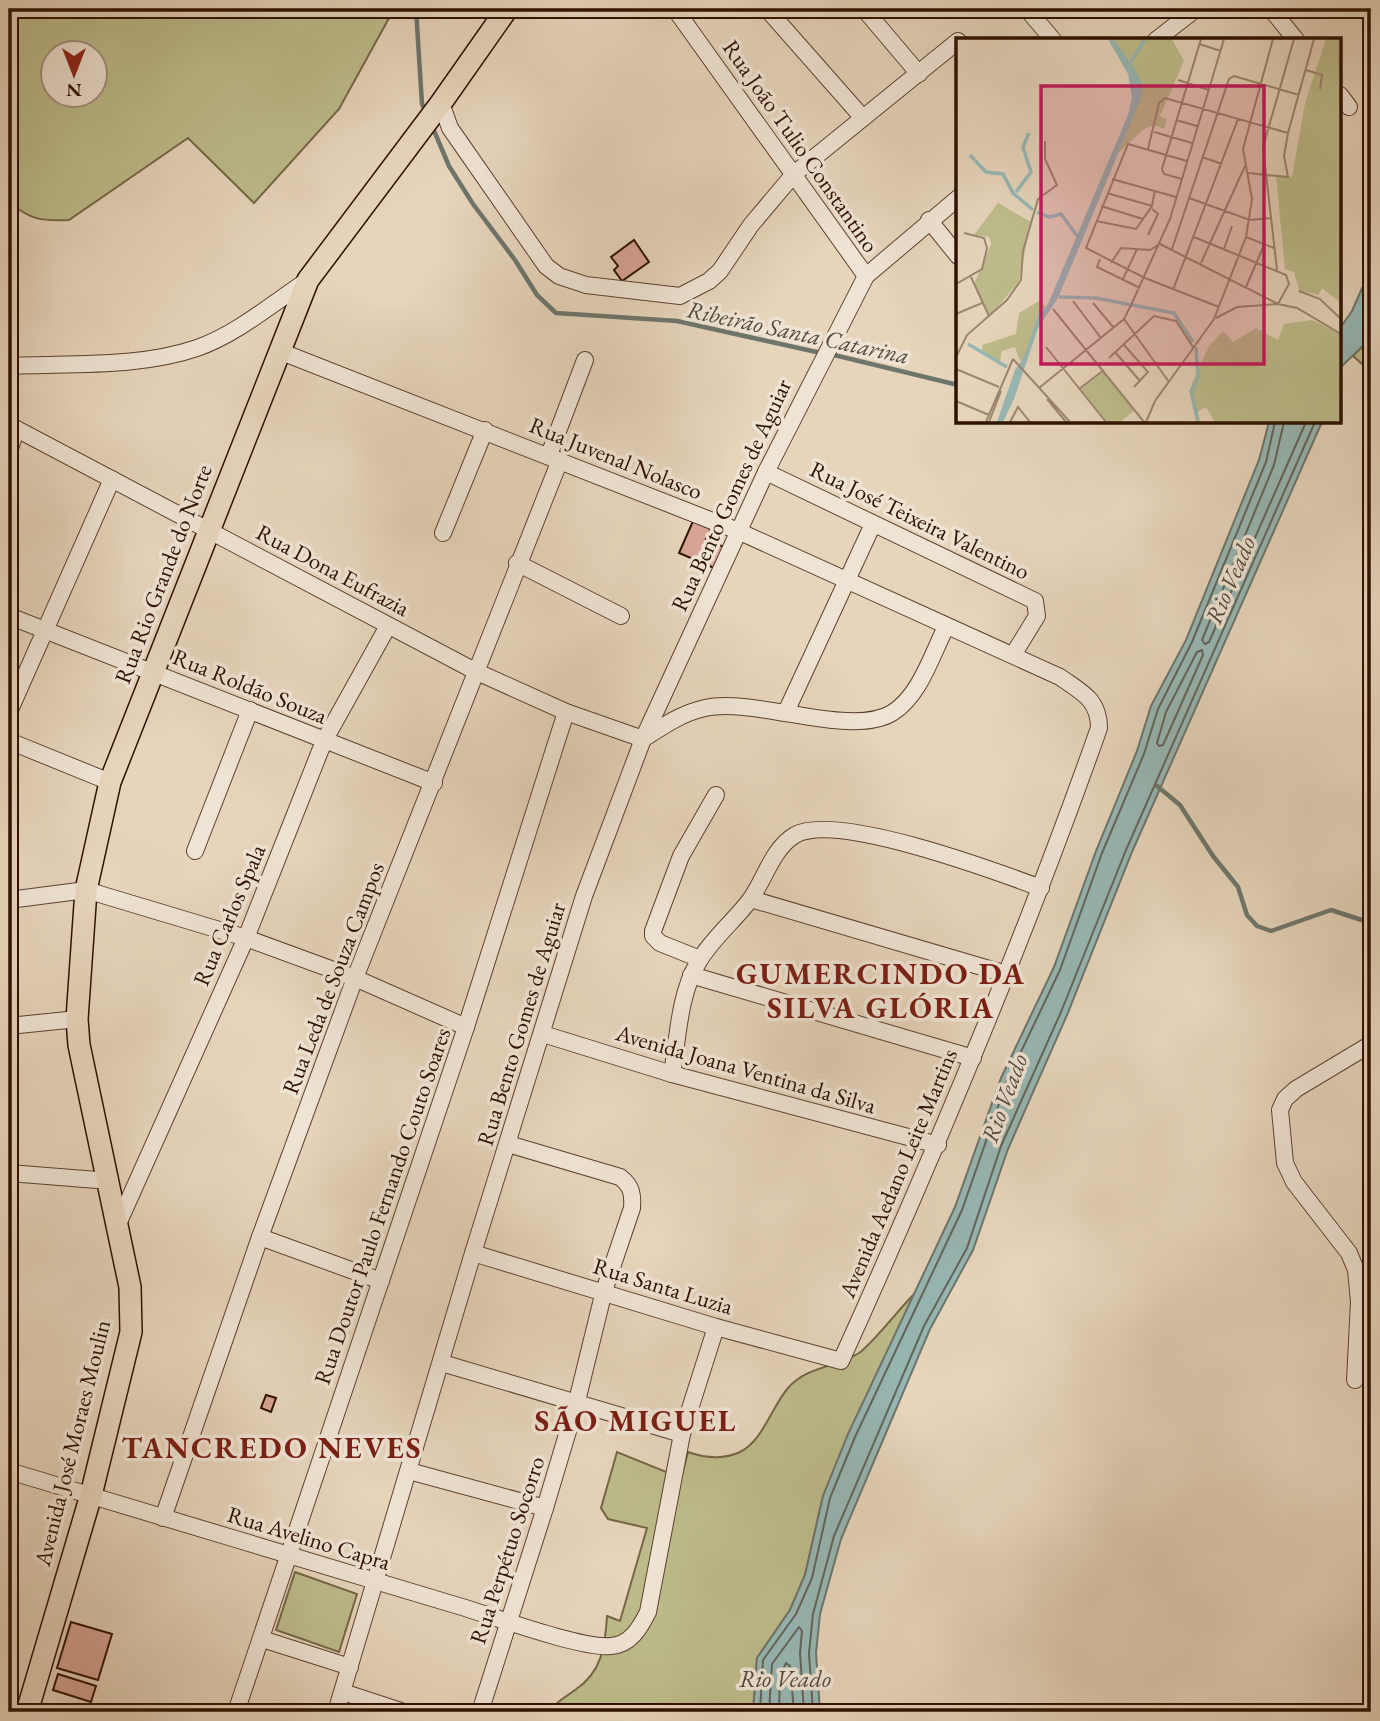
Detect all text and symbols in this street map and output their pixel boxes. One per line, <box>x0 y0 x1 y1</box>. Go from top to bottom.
street label: Rua João Tulio Constantino <box>716 34 886 258</box>
north arrow <box>38 38 108 108</box>
inset map <box>956 38 1342 424</box>
text: N <box>66 78 82 103</box>
water label: Ribeirão Santa Catarina <box>684 293 912 371</box>
street label: Rua Bento Gomes de Aguiar <box>664 374 798 616</box>
street label: Rua Juvenal Nolasco <box>525 410 707 506</box>
street label: Rua José Teixeira Valentino <box>805 454 1035 586</box>
street label: Rua Rio Grande do Norte <box>107 460 219 688</box>
street label: Rua Dona Eufrazia <box>251 517 415 623</box>
water label: Rio Veado <box>1198 531 1262 629</box>
street label: Rua Roldão Souza <box>168 641 332 731</box>
street label: Rua Carlos Spala <box>186 839 273 990</box>
street label: Rua Leda de Souza Campos <box>275 858 391 1098</box>
street label: Rua Bento Gomes de Aguiar <box>470 898 572 1149</box>
district label: GUMERCINDO DA SILVA GLÓRIA <box>736 954 1026 1027</box>
street label: Avenida Joana Ventina da Silva <box>612 1017 880 1121</box>
street label: Rua Doutor Paulo Fernando Couto Soares <box>307 1024 457 1388</box>
street label: Avenida Aedano Leite Martins <box>831 1044 964 1303</box>
water label: Rio Veado <box>974 1049 1034 1147</box>
street label: Rua Santa Luzia <box>590 1251 737 1322</box>
street label: Avenida José Moraes Moulin <box>27 1317 117 1570</box>
district label: SÃO MIGUEL <box>535 1401 737 1440</box>
district label: TANCREDO NEVES <box>121 1428 423 1467</box>
street label: Rua Perpétuo Socorro <box>462 1452 552 1648</box>
street label: Rua Avelino Capra <box>224 1499 395 1577</box>
water label: Rio Veado <box>739 1663 831 1694</box>

